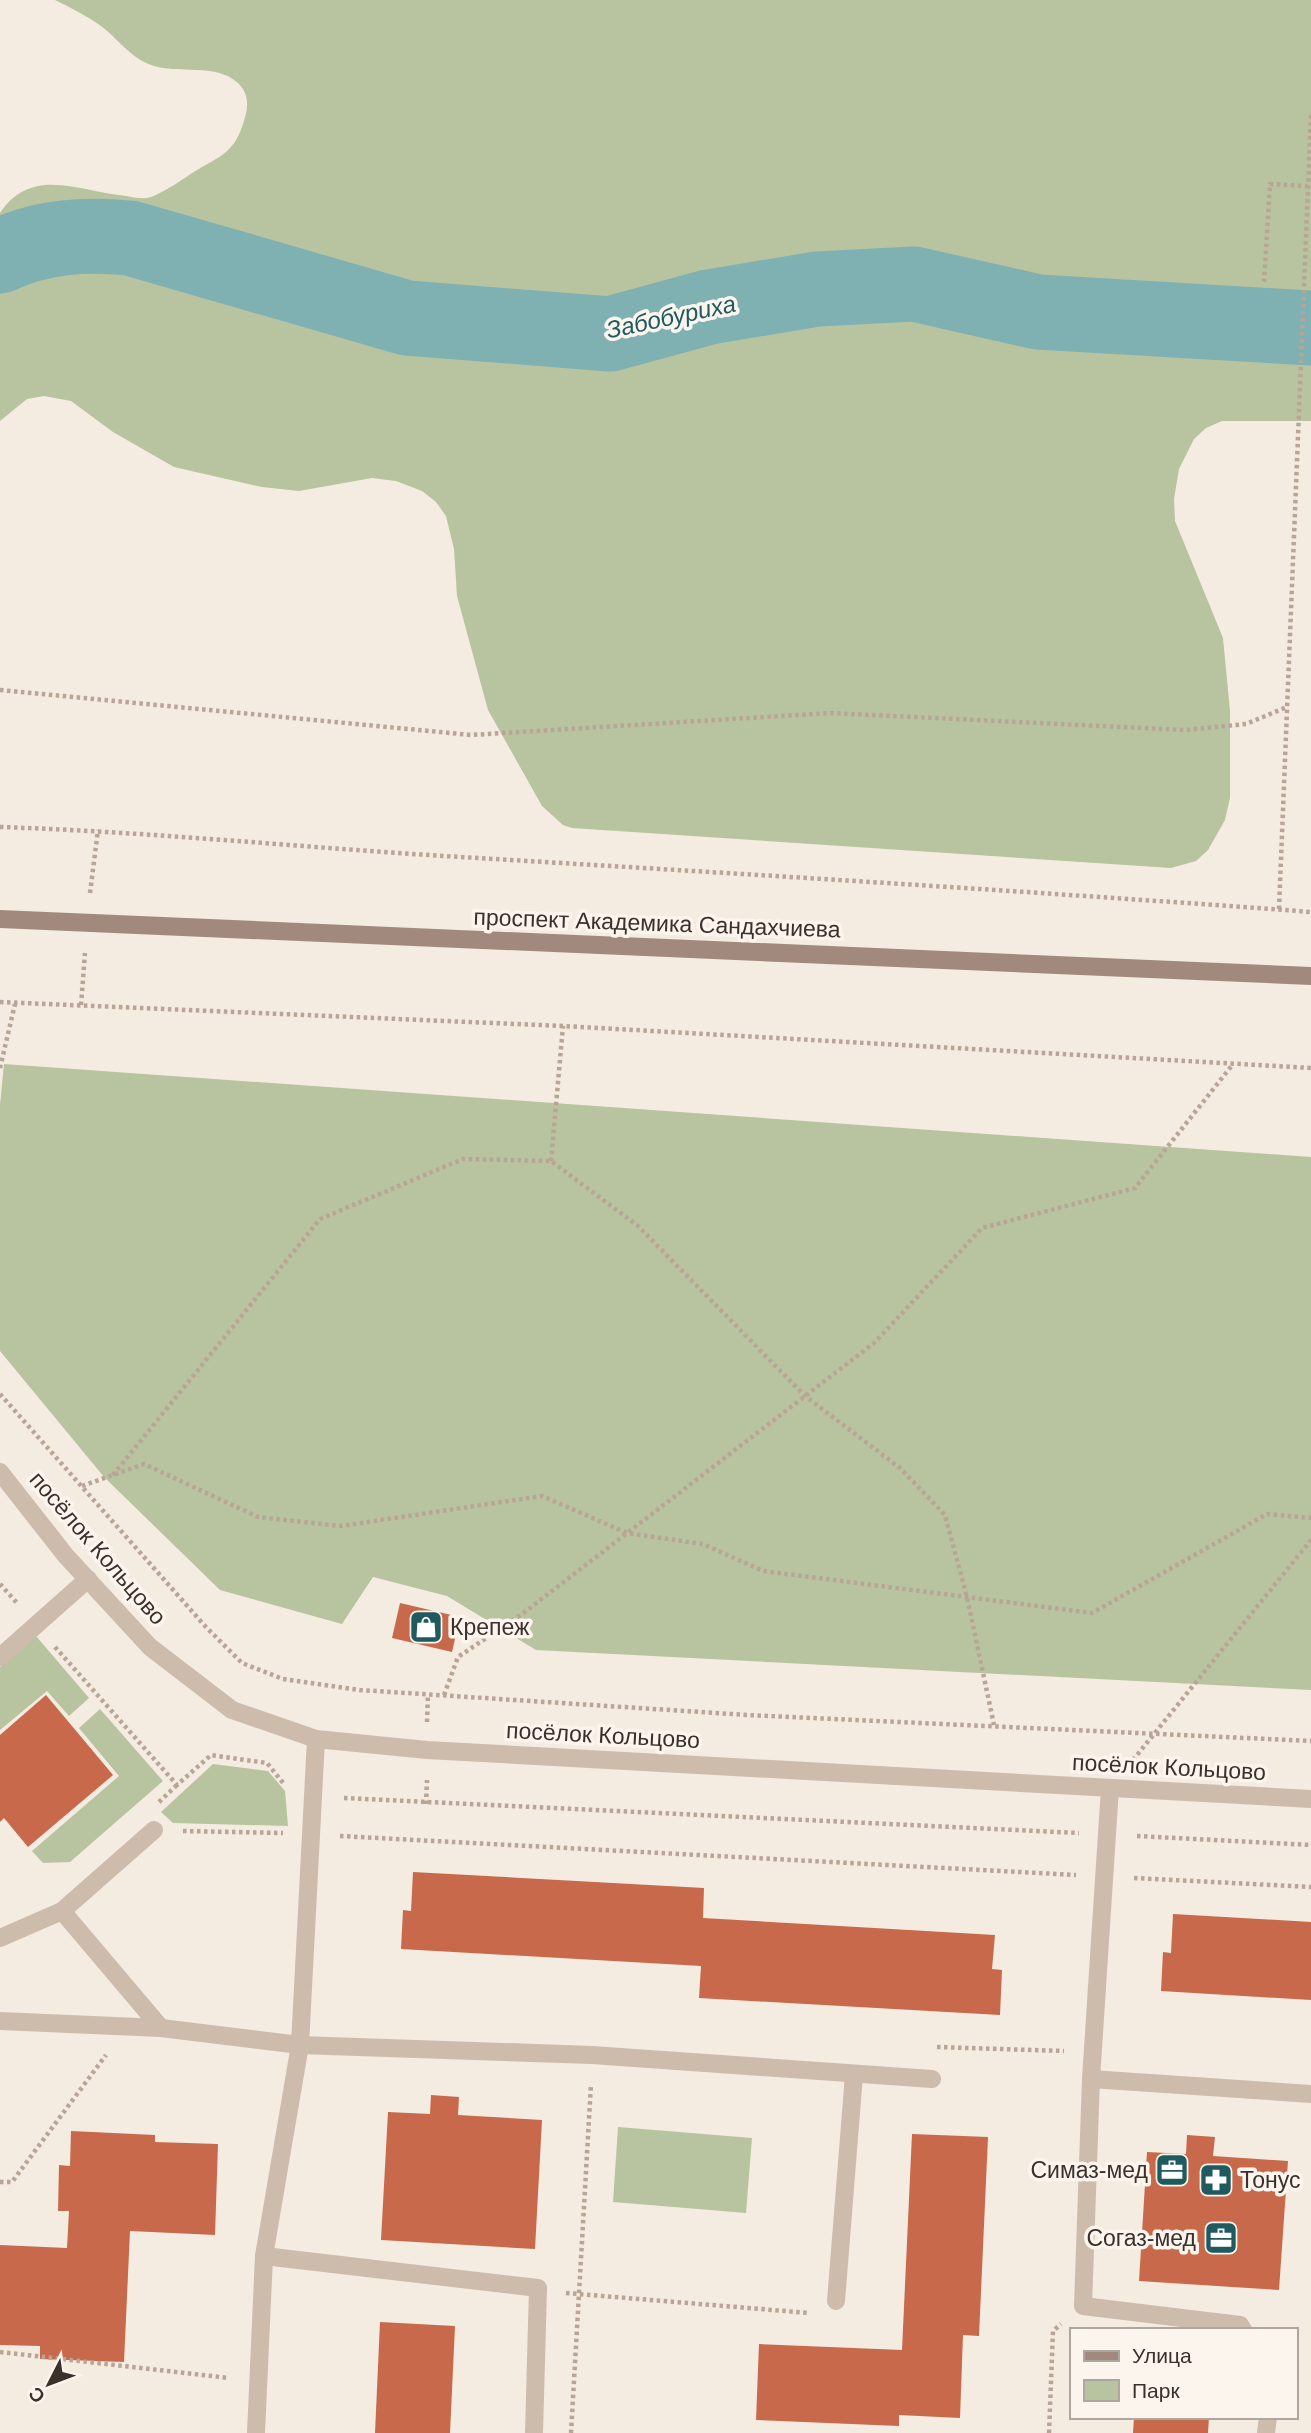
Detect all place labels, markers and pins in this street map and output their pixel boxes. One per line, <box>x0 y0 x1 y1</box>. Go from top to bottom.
shop icon: Крепеж <box>407 1608 445 1646</box>
place label: Крепеж <box>450 1614 530 1640</box>
office icon: Симаз-мед <box>1153 2151 1191 2189</box>
place label: Симаз-мед <box>1030 2157 1149 2183</box>
pharmacy icon: Тонус <box>1197 2161 1235 2199</box>
place label: Тонус <box>1240 2167 1301 2193</box>
office icon: Согаз-мед <box>1202 2219 1240 2257</box>
place label: Согаз-мед <box>1086 2225 1197 2251</box>

